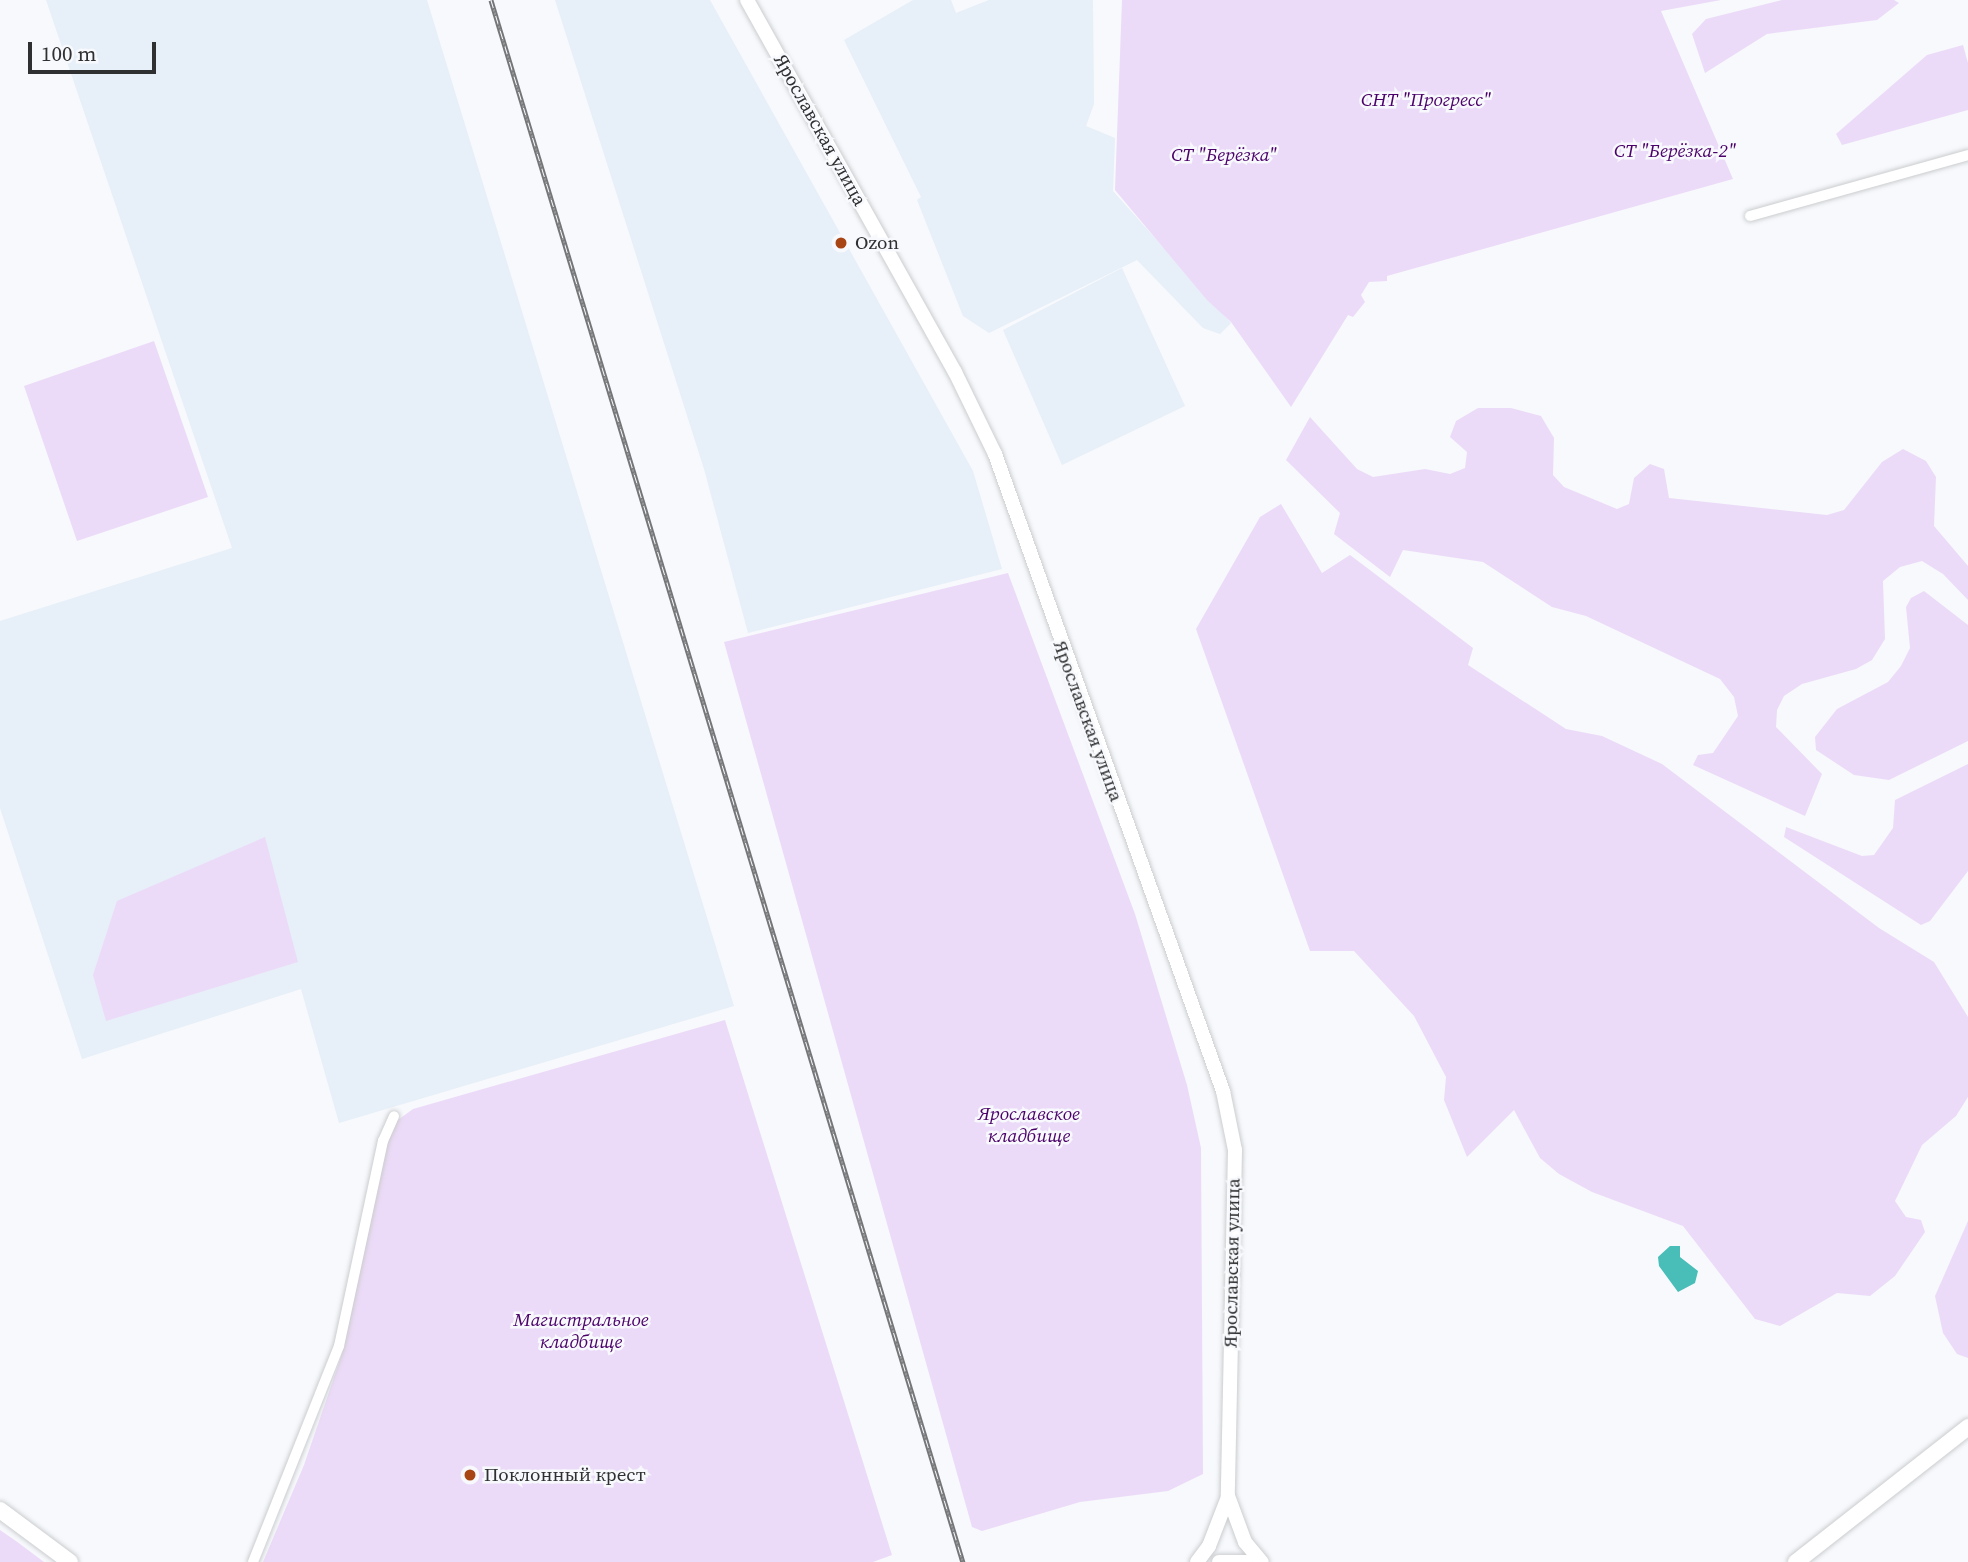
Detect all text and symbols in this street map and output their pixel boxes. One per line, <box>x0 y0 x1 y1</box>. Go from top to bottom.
scale bar <box>32 28 159 72</box>
text: 100 m <box>41 39 96 68</box>
street label: Ярославская улица <box>769 50 871 210</box>
park label: СНТ "Прогресс" <box>1361 89 1491 111</box>
park label: СТ "Берёзка-2" <box>1614 140 1736 162</box>
park label: СТ "Берёзка" <box>1171 144 1277 166</box>
place label: Ozon <box>855 232 899 254</box>
marker: Ozon <box>833 235 849 251</box>
street label: Ярославская улица <box>1048 637 1128 805</box>
park label: Ярославское кладбище <box>978 1103 1080 1147</box>
street label: Ярославская улица <box>1219 1178 1245 1348</box>
park label: Магистральное кладбище <box>513 1309 649 1353</box>
place label: Поклонный крест <box>484 1464 646 1486</box>
marker: Поклонный крест <box>462 1467 478 1483</box>

